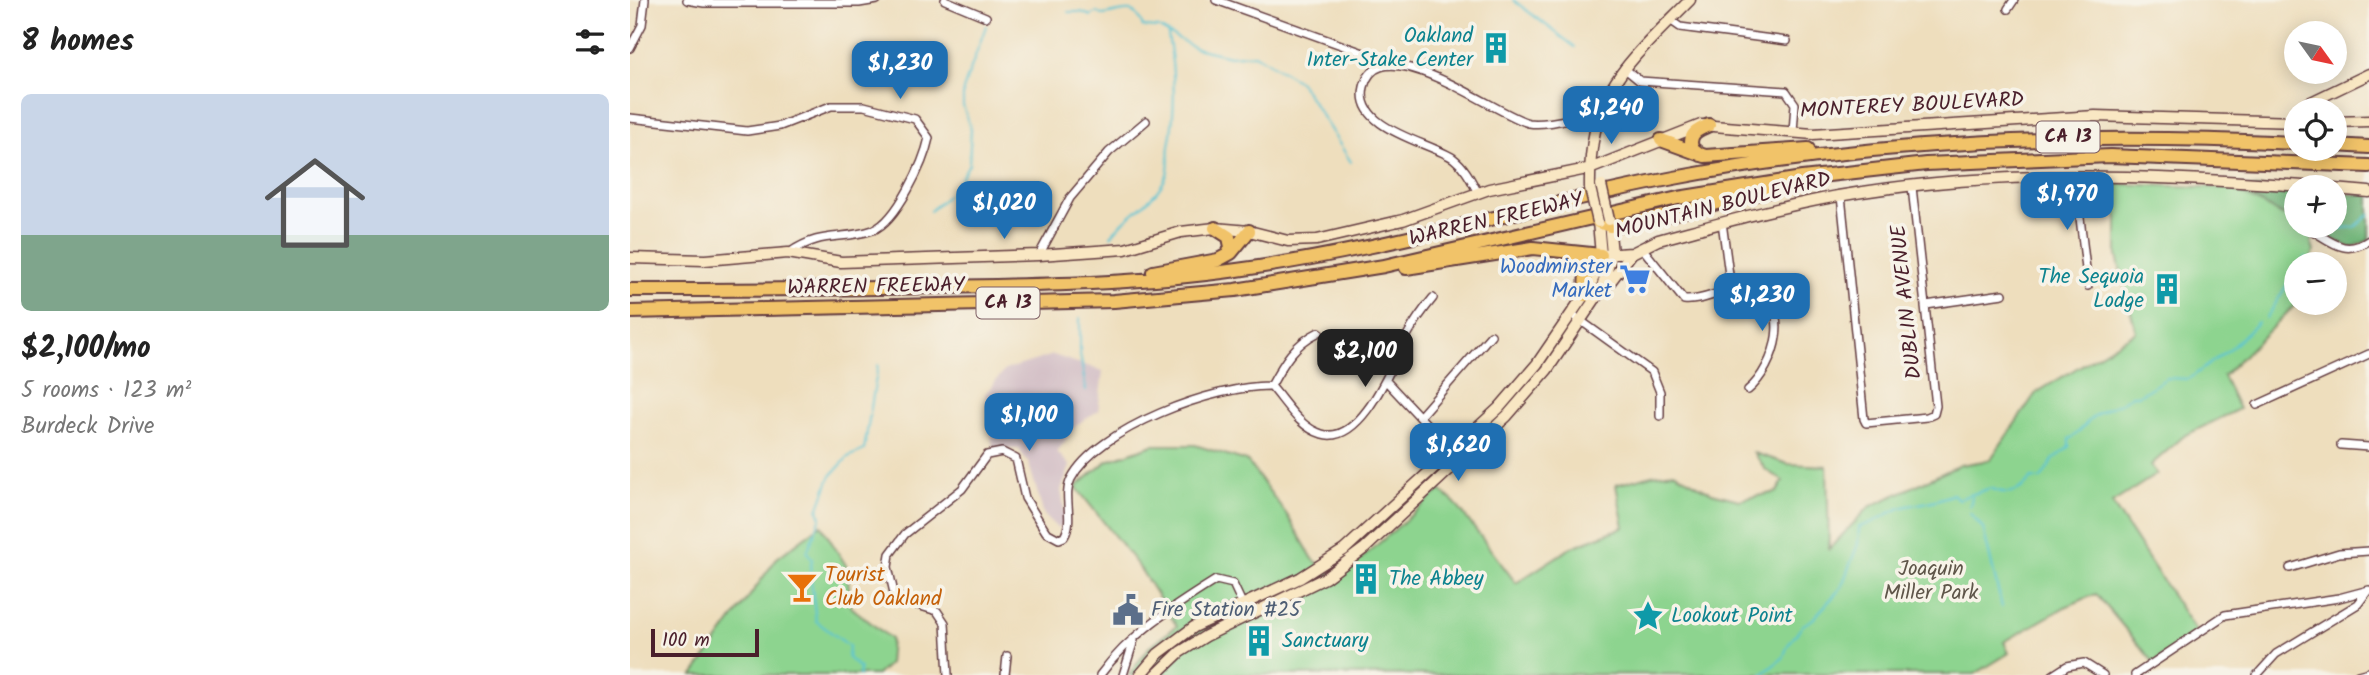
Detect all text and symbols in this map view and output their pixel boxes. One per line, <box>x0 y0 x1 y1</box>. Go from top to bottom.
text: 8 homes <box>21 18 134 66</box>
place label: Oakland Inter-Stake Center <box>1307 20 1474 77</box>
north arrow <box>2284 21 2347 84</box>
map controls <box>2284 21 2347 315</box>
icon: filters <box>571 23 609 61</box>
building icon: Oakland Inter-Stake Center <box>1479 31 1513 65</box>
pin: $1,230 <box>843 42 957 101</box>
text: $1,230 <box>868 46 932 82</box>
street label: MONTEREY BOULEVARD <box>1799 84 2025 128</box>
pin: $1,240 <box>1554 86 1668 146</box>
text: $1,240 <box>1579 91 1643 127</box>
button: locate <box>2284 98 2347 161</box>
road number: CA 13 <box>2036 122 2100 153</box>
icon: home <box>252 140 378 266</box>
street label: MOUNTAIN BOULEVARD <box>1611 163 1835 249</box>
pin: $1,970 <box>2010 173 2124 232</box>
button: + <box>2284 175 2347 238</box>
text: $1,970 <box>2037 177 2097 213</box>
pin: $1,020 <box>947 182 1061 241</box>
street label: WARREN FREEWAY <box>1406 184 1587 256</box>
text: $1,020 <box>972 186 1036 222</box>
street label: DUBLIN AVENUE <box>1882 222 1932 381</box>
place label: Woodminster Market <box>1500 251 1613 308</box>
button: − <box>2284 252 2347 315</box>
place label: The Sequoia Lodge <box>2039 261 2145 318</box>
supermarket icon: Woodminster Market <box>1618 262 1652 296</box>
street label: WARREN FREEWAY <box>787 269 966 305</box>
building icon: The Sequoia Lodge <box>2150 272 2184 306</box>
pin: $1,230 <box>1705 274 1819 333</box>
text: $1,230 <box>1730 278 1794 314</box>
road number: CA 13 <box>976 288 1040 318</box>
text: $2,100/mo <box>21 325 151 373</box>
pin: $2,100 <box>1308 330 1422 389</box>
text: $2,100 <box>1333 334 1397 370</box>
text: 5 rooms · 123 m² <box>21 373 191 409</box>
pin: $1,100 <box>972 393 1086 453</box>
text: $1,100 <box>1000 398 1058 434</box>
text: Burdeck Drive <box>21 409 154 445</box>
pin: $1,620 <box>1401 424 1515 483</box>
text: $1,620 <box>1426 428 1490 464</box>
park label: Joaquin Miller Park <box>1884 553 1979 610</box>
place label: Tourist Club Oakland <box>825 559 942 616</box>
building icon: The Abbey <box>1349 562 1383 596</box>
place label: The Abbey <box>1389 563 1484 596</box>
bar icon: Tourist Club Oakland <box>785 570 819 604</box>
public building icon: Fire Station #25 <box>1111 593 1145 627</box>
place label: Fire Station #25 <box>1151 594 1302 627</box>
place icon: Lookout Point <box>1631 599 1665 633</box>
place label: Lookout Point <box>1671 600 1794 633</box>
building icon: Sanctuary <box>1242 624 1276 658</box>
place label: Sanctuary <box>1282 625 1369 658</box>
scale bar <box>651 626 760 658</box>
text: 100 m <box>662 626 710 656</box>

